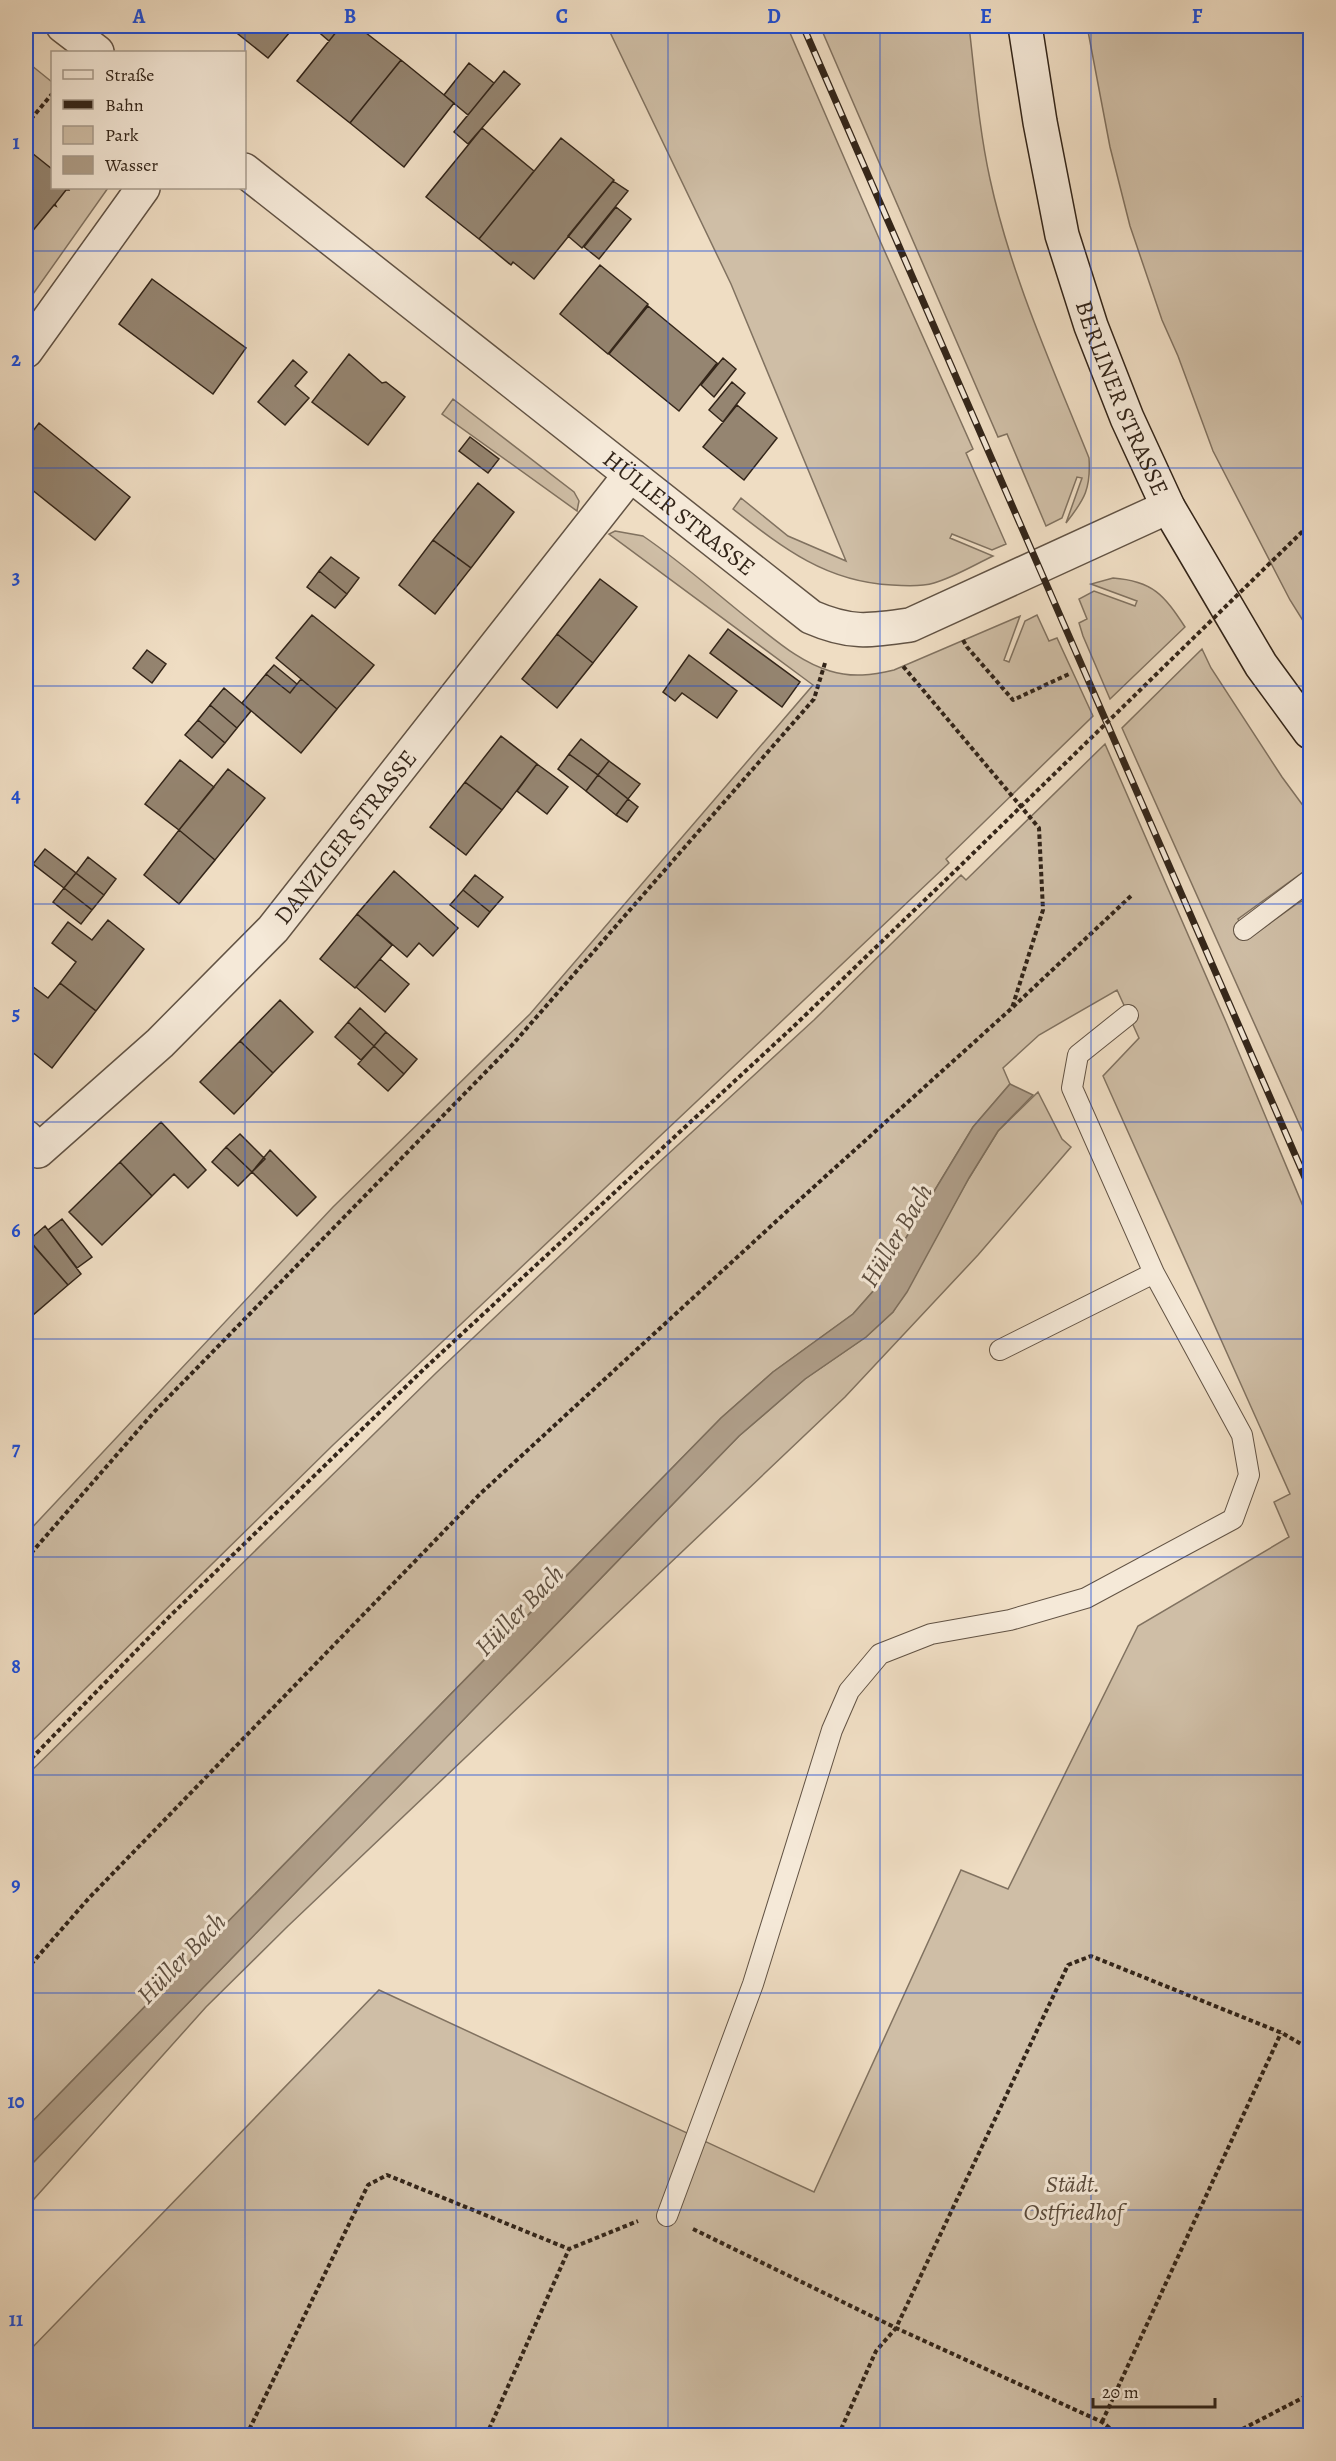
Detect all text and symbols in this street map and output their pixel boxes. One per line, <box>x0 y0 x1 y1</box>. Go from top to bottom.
text: A <box>132 3 146 30</box>
text: B <box>344 3 356 30</box>
text: C <box>556 3 568 30</box>
text: D <box>767 3 781 30</box>
text: E <box>980 3 992 30</box>
text: F <box>1192 3 1203 30</box>
legend <box>51 51 246 189</box>
text: Straße <box>105 63 154 87</box>
text: Bahn <box>105 93 144 117</box>
text: Park <box>105 123 139 147</box>
text: 1 <box>12 129 20 156</box>
text: Wasser <box>104 153 158 177</box>
street label: BERLINER STRASSE <box>1068 296 1177 501</box>
text: 2 <box>11 346 21 373</box>
street label: HÜLLER STRASSE <box>596 443 762 583</box>
text: 3 <box>12 564 20 591</box>
street label: DANZIGER STRASSE <box>267 743 424 931</box>
text: 4 <box>11 782 21 809</box>
text: 5 <box>12 1000 20 1027</box>
water label: Hüller Bach <box>852 1177 941 1294</box>
text: 6 <box>11 1217 21 1244</box>
text: 7 <box>12 1435 21 1462</box>
water label: Hüller Bach <box>467 1557 572 1664</box>
text: 8 <box>11 1653 21 1680</box>
text: 9 <box>11 1871 21 1898</box>
water label: Hüller Bach <box>129 1905 234 2012</box>
text: 10 <box>7 2088 25 2115</box>
park label: Städt. Ostfriedhof <box>1023 2168 1127 2228</box>
text: 11 <box>9 2306 23 2333</box>
scale bar <box>1093 2371 1214 2409</box>
text: 20 m <box>1102 2380 1139 2404</box>

